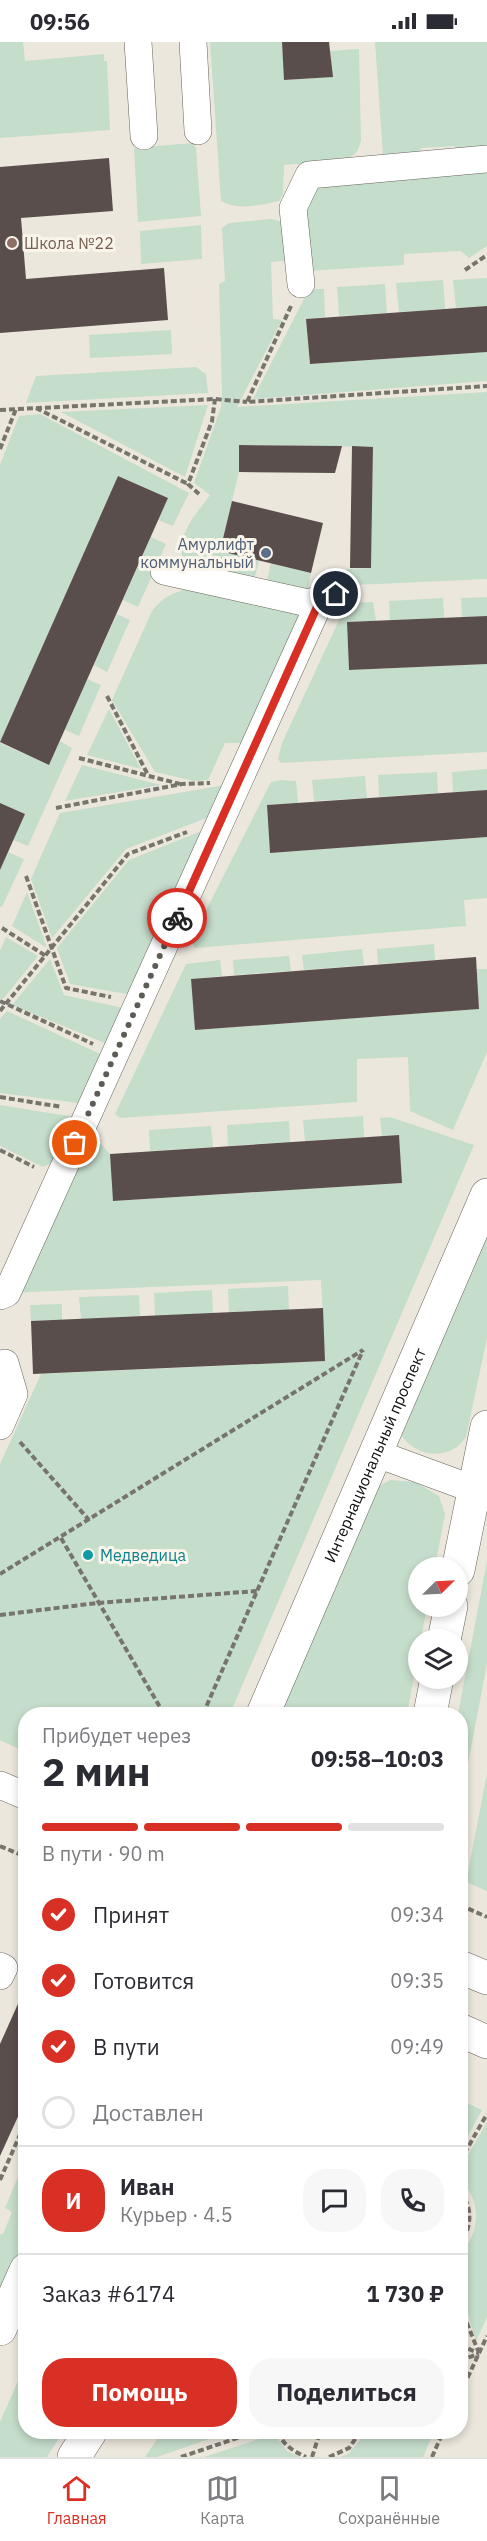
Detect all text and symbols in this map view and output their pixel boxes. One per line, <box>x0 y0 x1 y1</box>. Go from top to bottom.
text: 09:56 <box>30 7 90 36</box>
place label: Школа №22 <box>24 233 114 253</box>
marker: Школа №22 <box>5 236 19 250</box>
place label: Амурлифт коммунальный <box>140 534 254 572</box>
marker: Амурлифт коммунальный <box>259 546 273 560</box>
pin <box>310 568 361 619</box>
icon: home <box>319 577 352 610</box>
courier <box>147 888 207 948</box>
icon: bike <box>161 902 194 935</box>
pin <box>49 1117 100 1168</box>
icon: bag <box>58 1126 91 1159</box>
street label: Интернациональный проспект <box>320 1344 430 1565</box>
place label: Медведица <box>100 1545 187 1565</box>
marker: Медведица <box>81 1548 95 1562</box>
north arrow <box>408 1557 468 1617</box>
map controls <box>408 1557 468 1689</box>
button: layers <box>408 1629 468 1689</box>
text: Прибудет через <box>42 1722 191 1749</box>
text: 09:58–10:03 <box>311 1744 444 1773</box>
text: 2 мин <box>42 1746 151 1797</box>
text: В пути · 90 m <box>42 1840 165 1867</box>
icon: check <box>42 1898 75 1931</box>
text: Принят <box>93 1900 169 1929</box>
text: 09:34 <box>390 1901 444 1928</box>
icon: check <box>42 1964 75 1997</box>
text: Готовится <box>93 1966 194 1995</box>
text: 09:35 <box>390 1967 444 1994</box>
icon: check <box>42 2030 75 2063</box>
text: В пути <box>93 2032 160 2061</box>
text: 09:49 <box>390 2033 444 2060</box>
text: Доставлен <box>93 2098 204 2127</box>
button: chat <box>303 2169 366 2232</box>
button: phone <box>381 2169 444 2232</box>
text: Иван <box>120 2172 175 2201</box>
text: И <box>66 2186 81 2215</box>
text: Курьер · 4.5 <box>120 2201 233 2228</box>
text: Заказ #6174 <box>42 2279 175 2308</box>
text: 1 730 ₽ <box>366 2279 444 2308</box>
button: Помощь <box>42 2358 237 2427</box>
button: Поделиться <box>249 2358 444 2427</box>
tab: Главная <box>47 2472 107 2528</box>
tab: Карта <box>200 2472 244 2528</box>
tab: Сохранённые <box>338 2472 440 2528</box>

